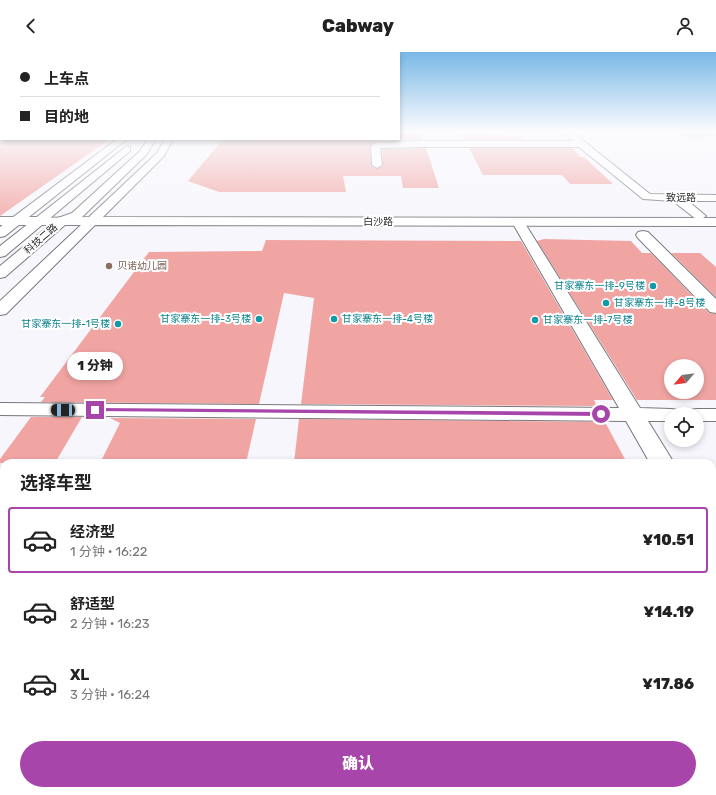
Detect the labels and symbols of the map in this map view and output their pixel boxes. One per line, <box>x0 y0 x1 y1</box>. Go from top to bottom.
street label: 致远路 <box>666 192 696 204</box>
street label: 白沙路 <box>363 216 393 228</box>
street label: 科技二路 <box>22 221 60 257</box>
place label: 贝诺幼儿园 <box>117 260 167 272</box>
marker: 贝诺幼儿园 <box>104 261 114 271</box>
place label: 甘家寨东一排-9号楼 <box>554 280 645 292</box>
marker: 甘家寨东一排-9号楼 <box>648 281 658 291</box>
place label: 甘家寨东一排-8号楼 <box>614 297 705 309</box>
marker: 甘家寨东一排-8号楼 <box>601 298 611 308</box>
place label: 甘家寨东一排-3号楼 <box>160 313 251 325</box>
place label: 甘家寨东一排-4号楼 <box>342 313 433 325</box>
marker: 甘家寨东一排-3号楼 <box>254 314 264 324</box>
marker: 甘家寨东一排-4号楼 <box>329 314 339 324</box>
place label: 甘家寨东一排-7号楼 <box>543 314 632 326</box>
marker: 甘家寨东一排-7号楼 <box>530 315 540 325</box>
place label: 甘家寨东一排-1号楼 <box>21 318 110 330</box>
marker: 甘家寨东一排-1号楼 <box>113 319 123 329</box>
callout: 1 分钟 <box>67 352 123 380</box>
north arrow <box>664 359 704 399</box>
route end <box>86 401 104 419</box>
car <box>51 404 75 416</box>
route start <box>592 405 610 423</box>

